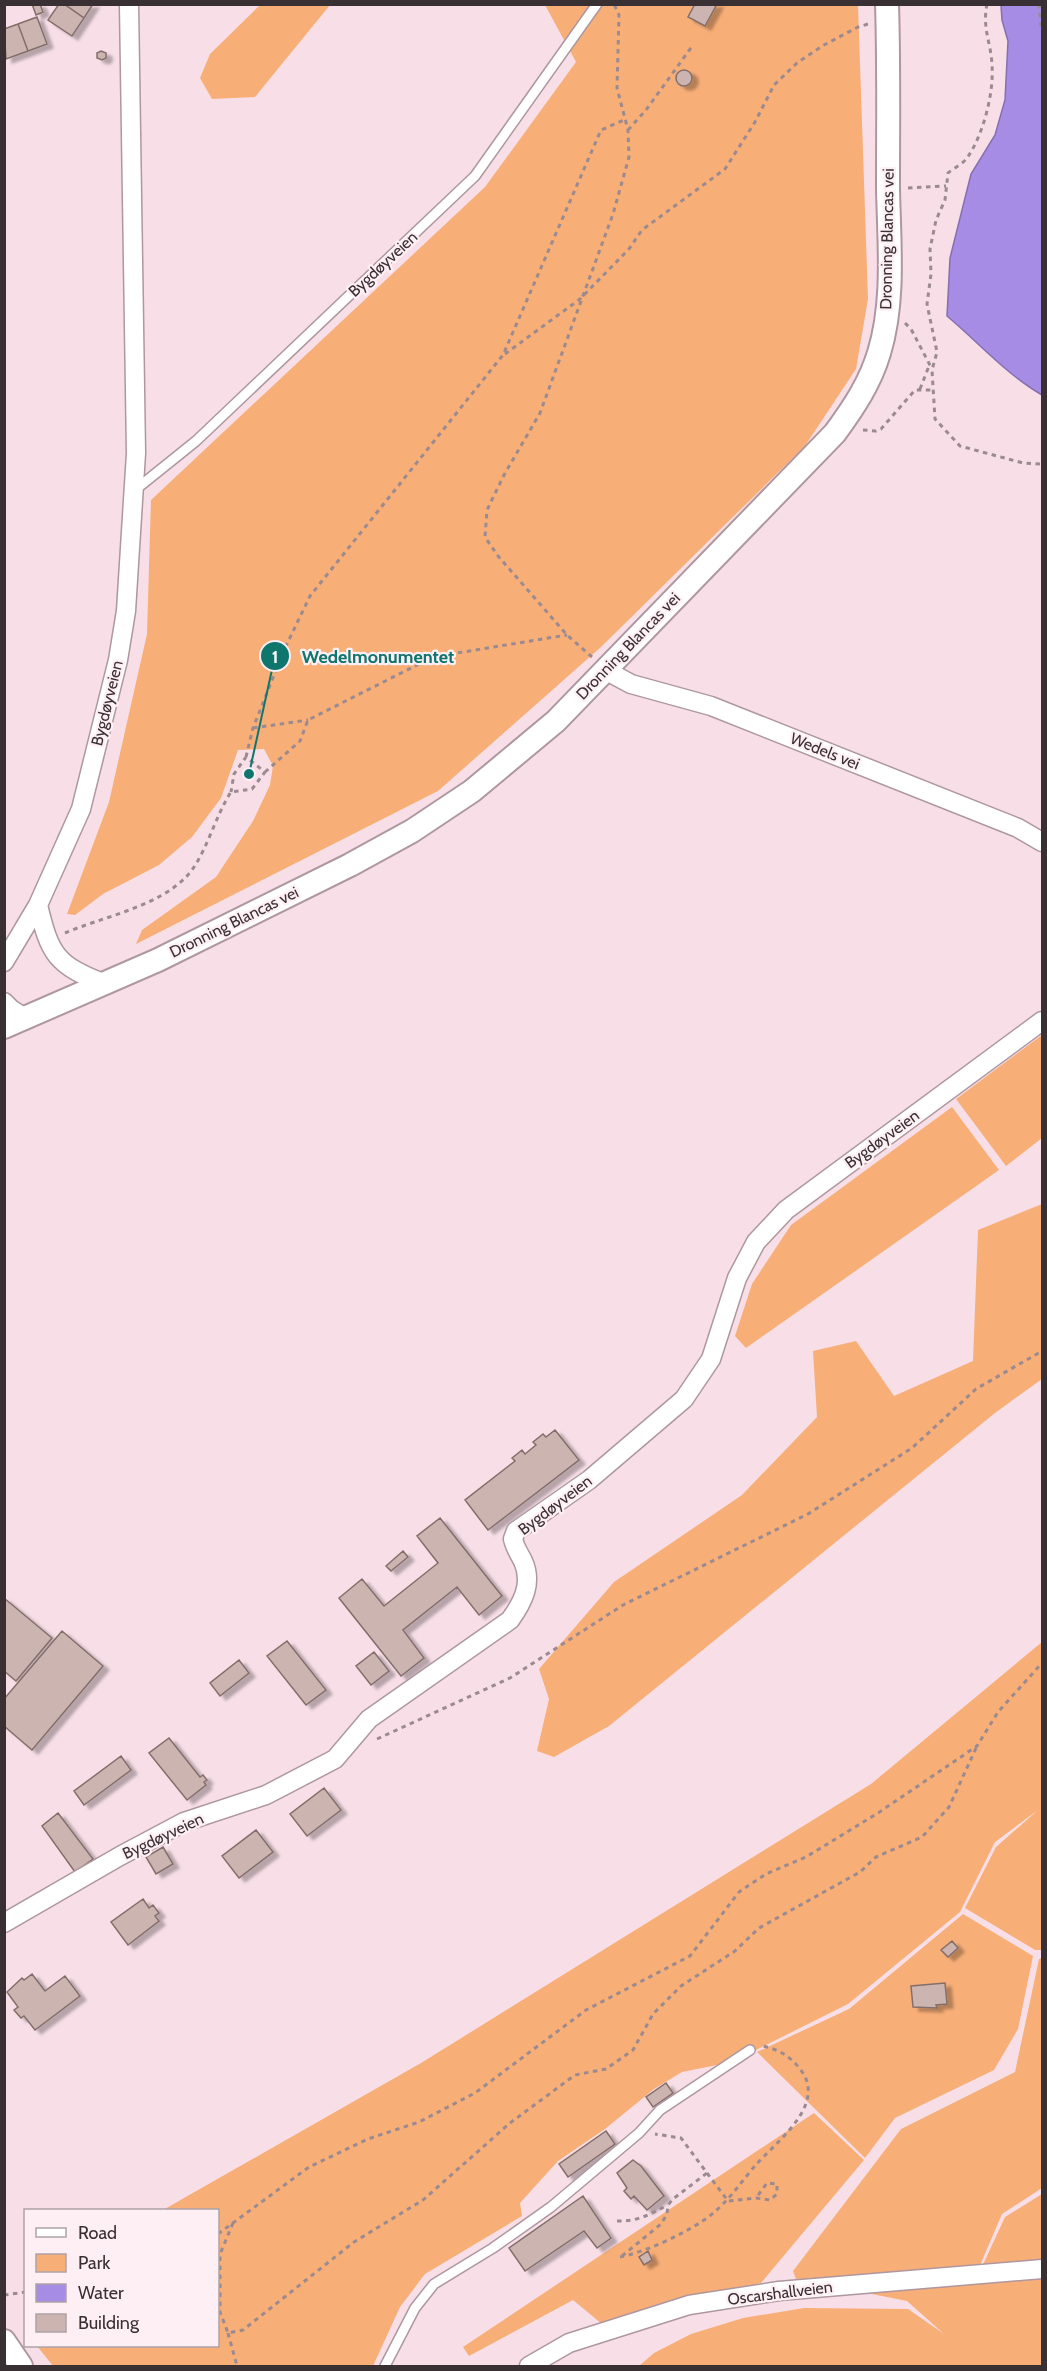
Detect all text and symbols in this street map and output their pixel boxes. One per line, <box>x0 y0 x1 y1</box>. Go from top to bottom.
street label: Dronning Blancas vei <box>876 168 898 310</box>
street label: Bygdøyveien <box>345 227 421 301</box>
street label: Dronning Blancas vei <box>572 589 684 703</box>
callout: Wedelmonumentet <box>260 638 466 674</box>
text: 1 <box>272 646 278 668</box>
text: Wedelmonumentet <box>302 646 454 668</box>
street label: Bygdøyveien <box>87 658 127 748</box>
street label: Wedels vei <box>788 729 862 773</box>
street label: Dronning Blancas vei <box>166 882 302 962</box>
street label: Bygdøyveien <box>841 1106 923 1172</box>
street label: Bygdøyveien <box>514 1471 596 1539</box>
street label: Bygdøyveien <box>119 1809 207 1863</box>
legend <box>24 2209 219 2347</box>
text: Road <box>78 2222 117 2244</box>
text: Park <box>78 2252 111 2274</box>
street label: Oscarshallveien <box>726 2277 834 2309</box>
text: Water <box>78 2282 124 2304</box>
text: Building <box>78 2312 140 2334</box>

